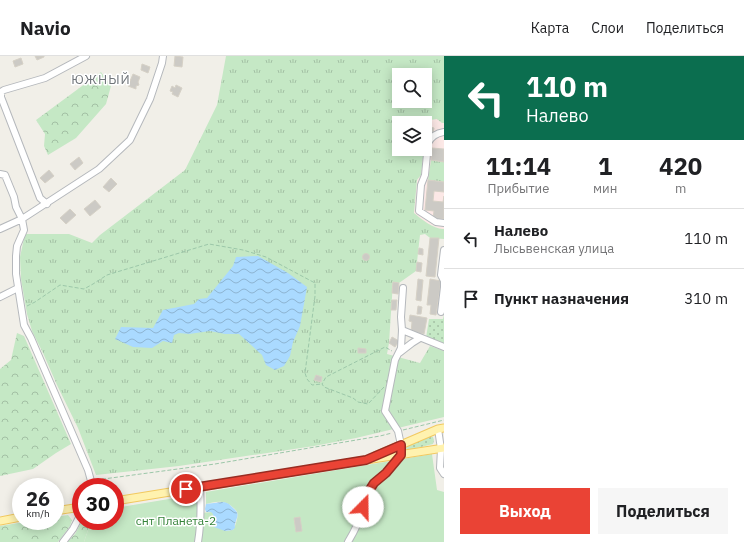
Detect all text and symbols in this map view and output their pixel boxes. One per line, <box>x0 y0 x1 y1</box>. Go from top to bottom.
text: Navio <box>20 16 71 40</box>
text: Карта <box>531 19 569 37</box>
text: Слои <box>591 19 624 37</box>
text: Поделиться <box>646 19 724 37</box>
map controls <box>392 68 432 156</box>
button: search <box>392 68 432 108</box>
text: 110 m <box>526 68 608 105</box>
district label: ЮЖНЫЙ <box>71 71 131 88</box>
icon: left <box>460 72 512 124</box>
text: Налево <box>526 104 589 127</box>
button: layers <box>392 116 432 156</box>
text: 11:14 <box>486 150 551 182</box>
text: 1 <box>598 150 612 182</box>
text: 420 <box>659 150 702 182</box>
text: Прибытие <box>488 180 549 197</box>
text: мин <box>593 180 617 197</box>
text: m <box>675 180 686 197</box>
text: Налево <box>494 221 548 240</box>
icon: left <box>460 228 482 250</box>
text: 110 m <box>684 229 728 248</box>
text: Лысьвенская улица <box>494 240 614 257</box>
icon: arrive <box>460 288 482 310</box>
text: Пункт назначения <box>494 289 629 308</box>
text: 310 m <box>684 289 728 308</box>
pin <box>169 472 203 506</box>
speed limit sign: 30 <box>72 478 124 530</box>
icon: arrive <box>175 478 197 500</box>
text: 26 <box>26 485 50 512</box>
position arrow <box>342 486 384 528</box>
button: Выход <box>460 488 590 534</box>
button: Поделиться <box>598 488 728 534</box>
text: km/h <box>26 507 50 520</box>
park label: снт Планета-2 <box>136 513 216 528</box>

